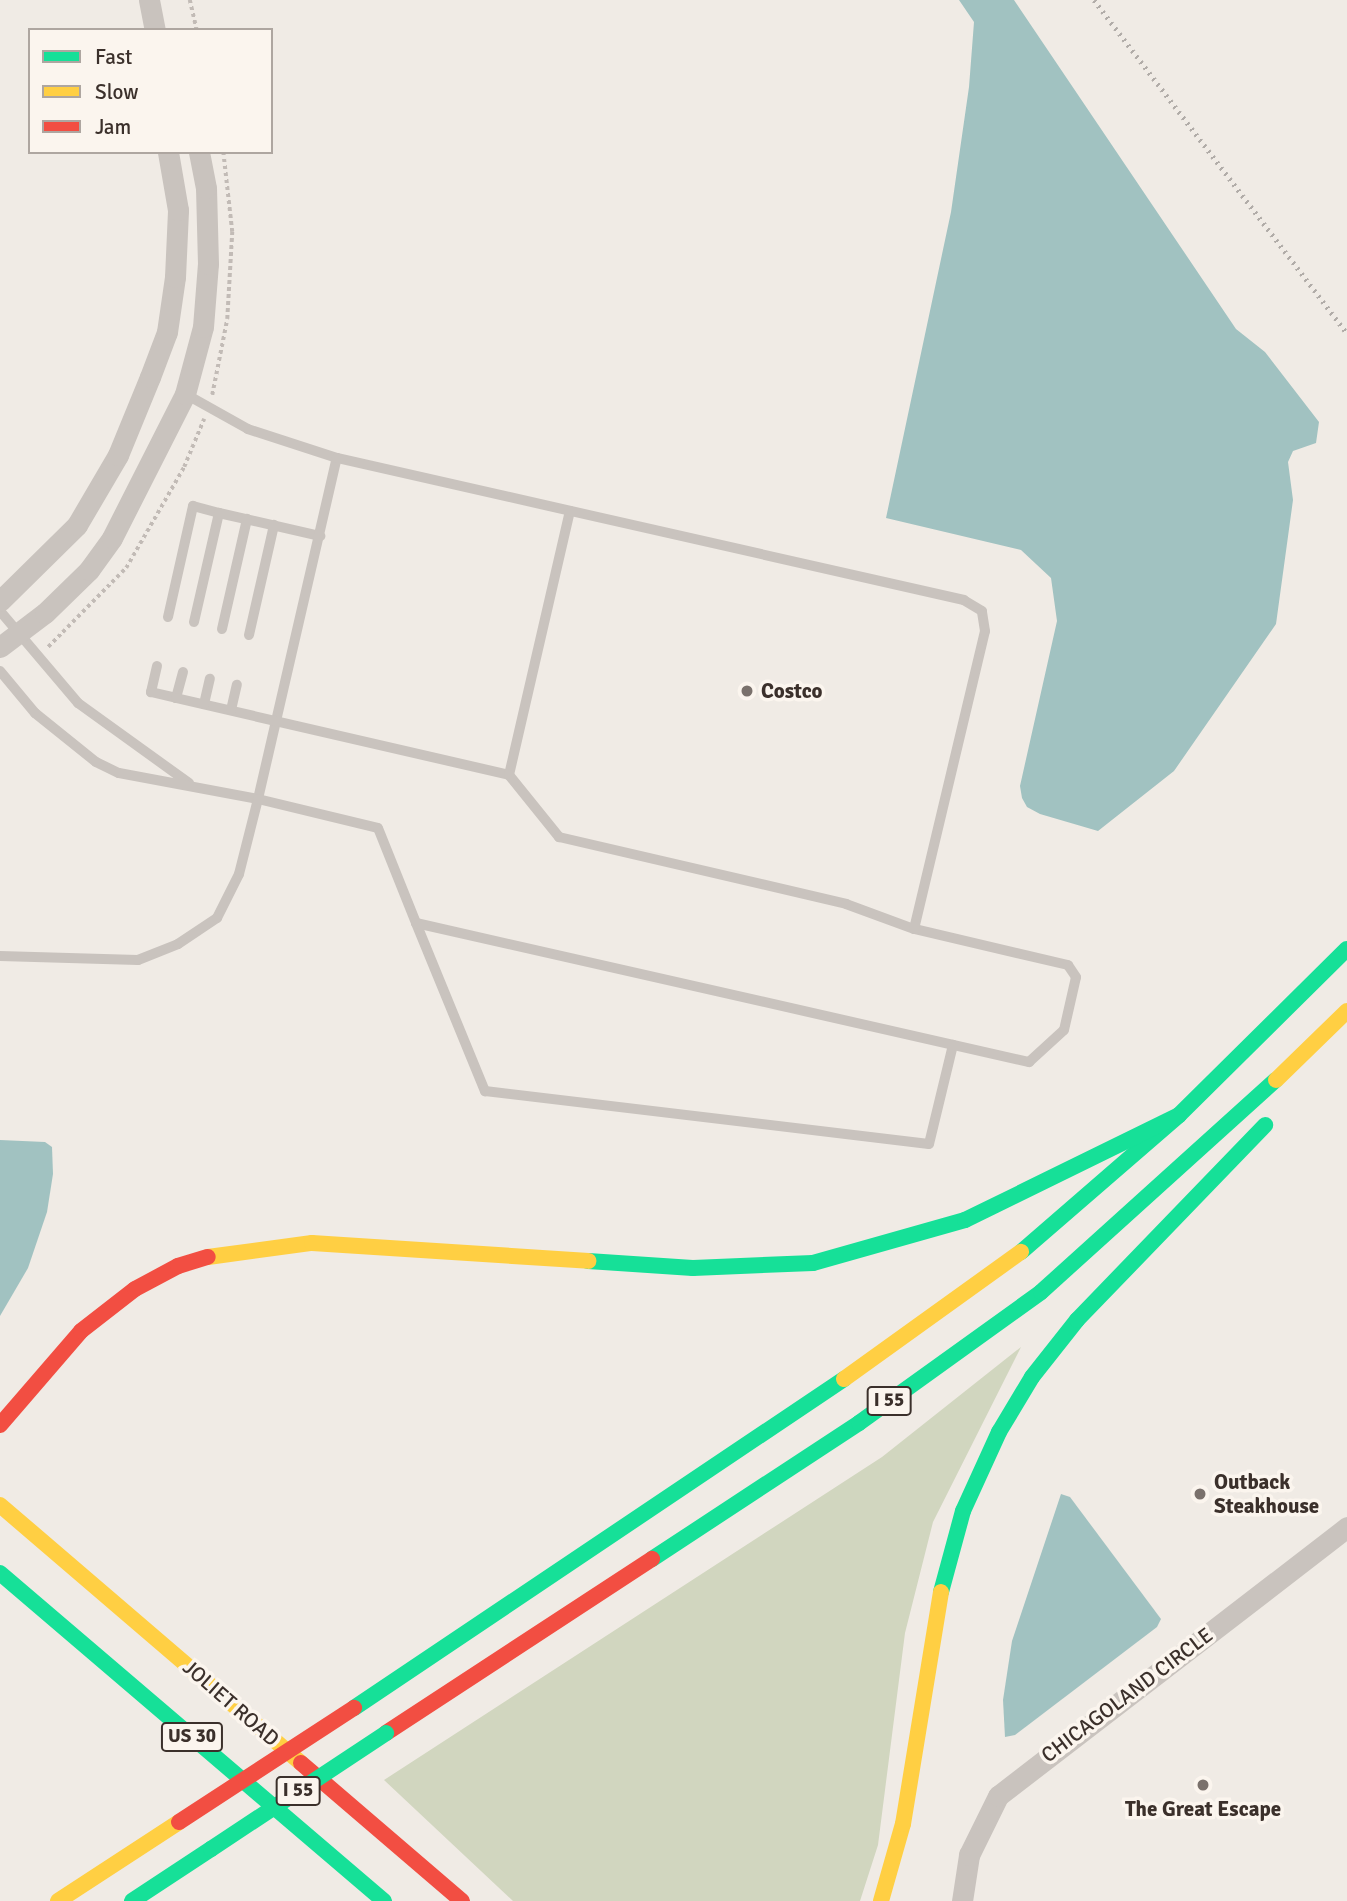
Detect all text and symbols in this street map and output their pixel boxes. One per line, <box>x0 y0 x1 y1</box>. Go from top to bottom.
legend <box>28 28 273 154</box>
text: Fast <box>95 44 132 70</box>
text: Slow <box>95 79 139 105</box>
text: Jam <box>95 114 131 140</box>
place label: Costco <box>761 678 822 704</box>
marker: Costco <box>739 683 755 699</box>
road number: I 55 <box>866 1386 912 1416</box>
place label: Outback Steakhouse <box>1214 1469 1319 1519</box>
marker: Outback Steakhouse <box>1192 1486 1208 1502</box>
street label: CHICAGOLAND CIRCLE <box>1036 1622 1218 1768</box>
street label: JOLIET ROAD <box>178 1654 284 1752</box>
road number: US 30 <box>160 1722 224 1752</box>
road number: I 55 <box>275 1776 321 1806</box>
marker: The Great Escape <box>1195 1777 1211 1793</box>
place label: The Great Escape <box>1125 1796 1281 1822</box>

